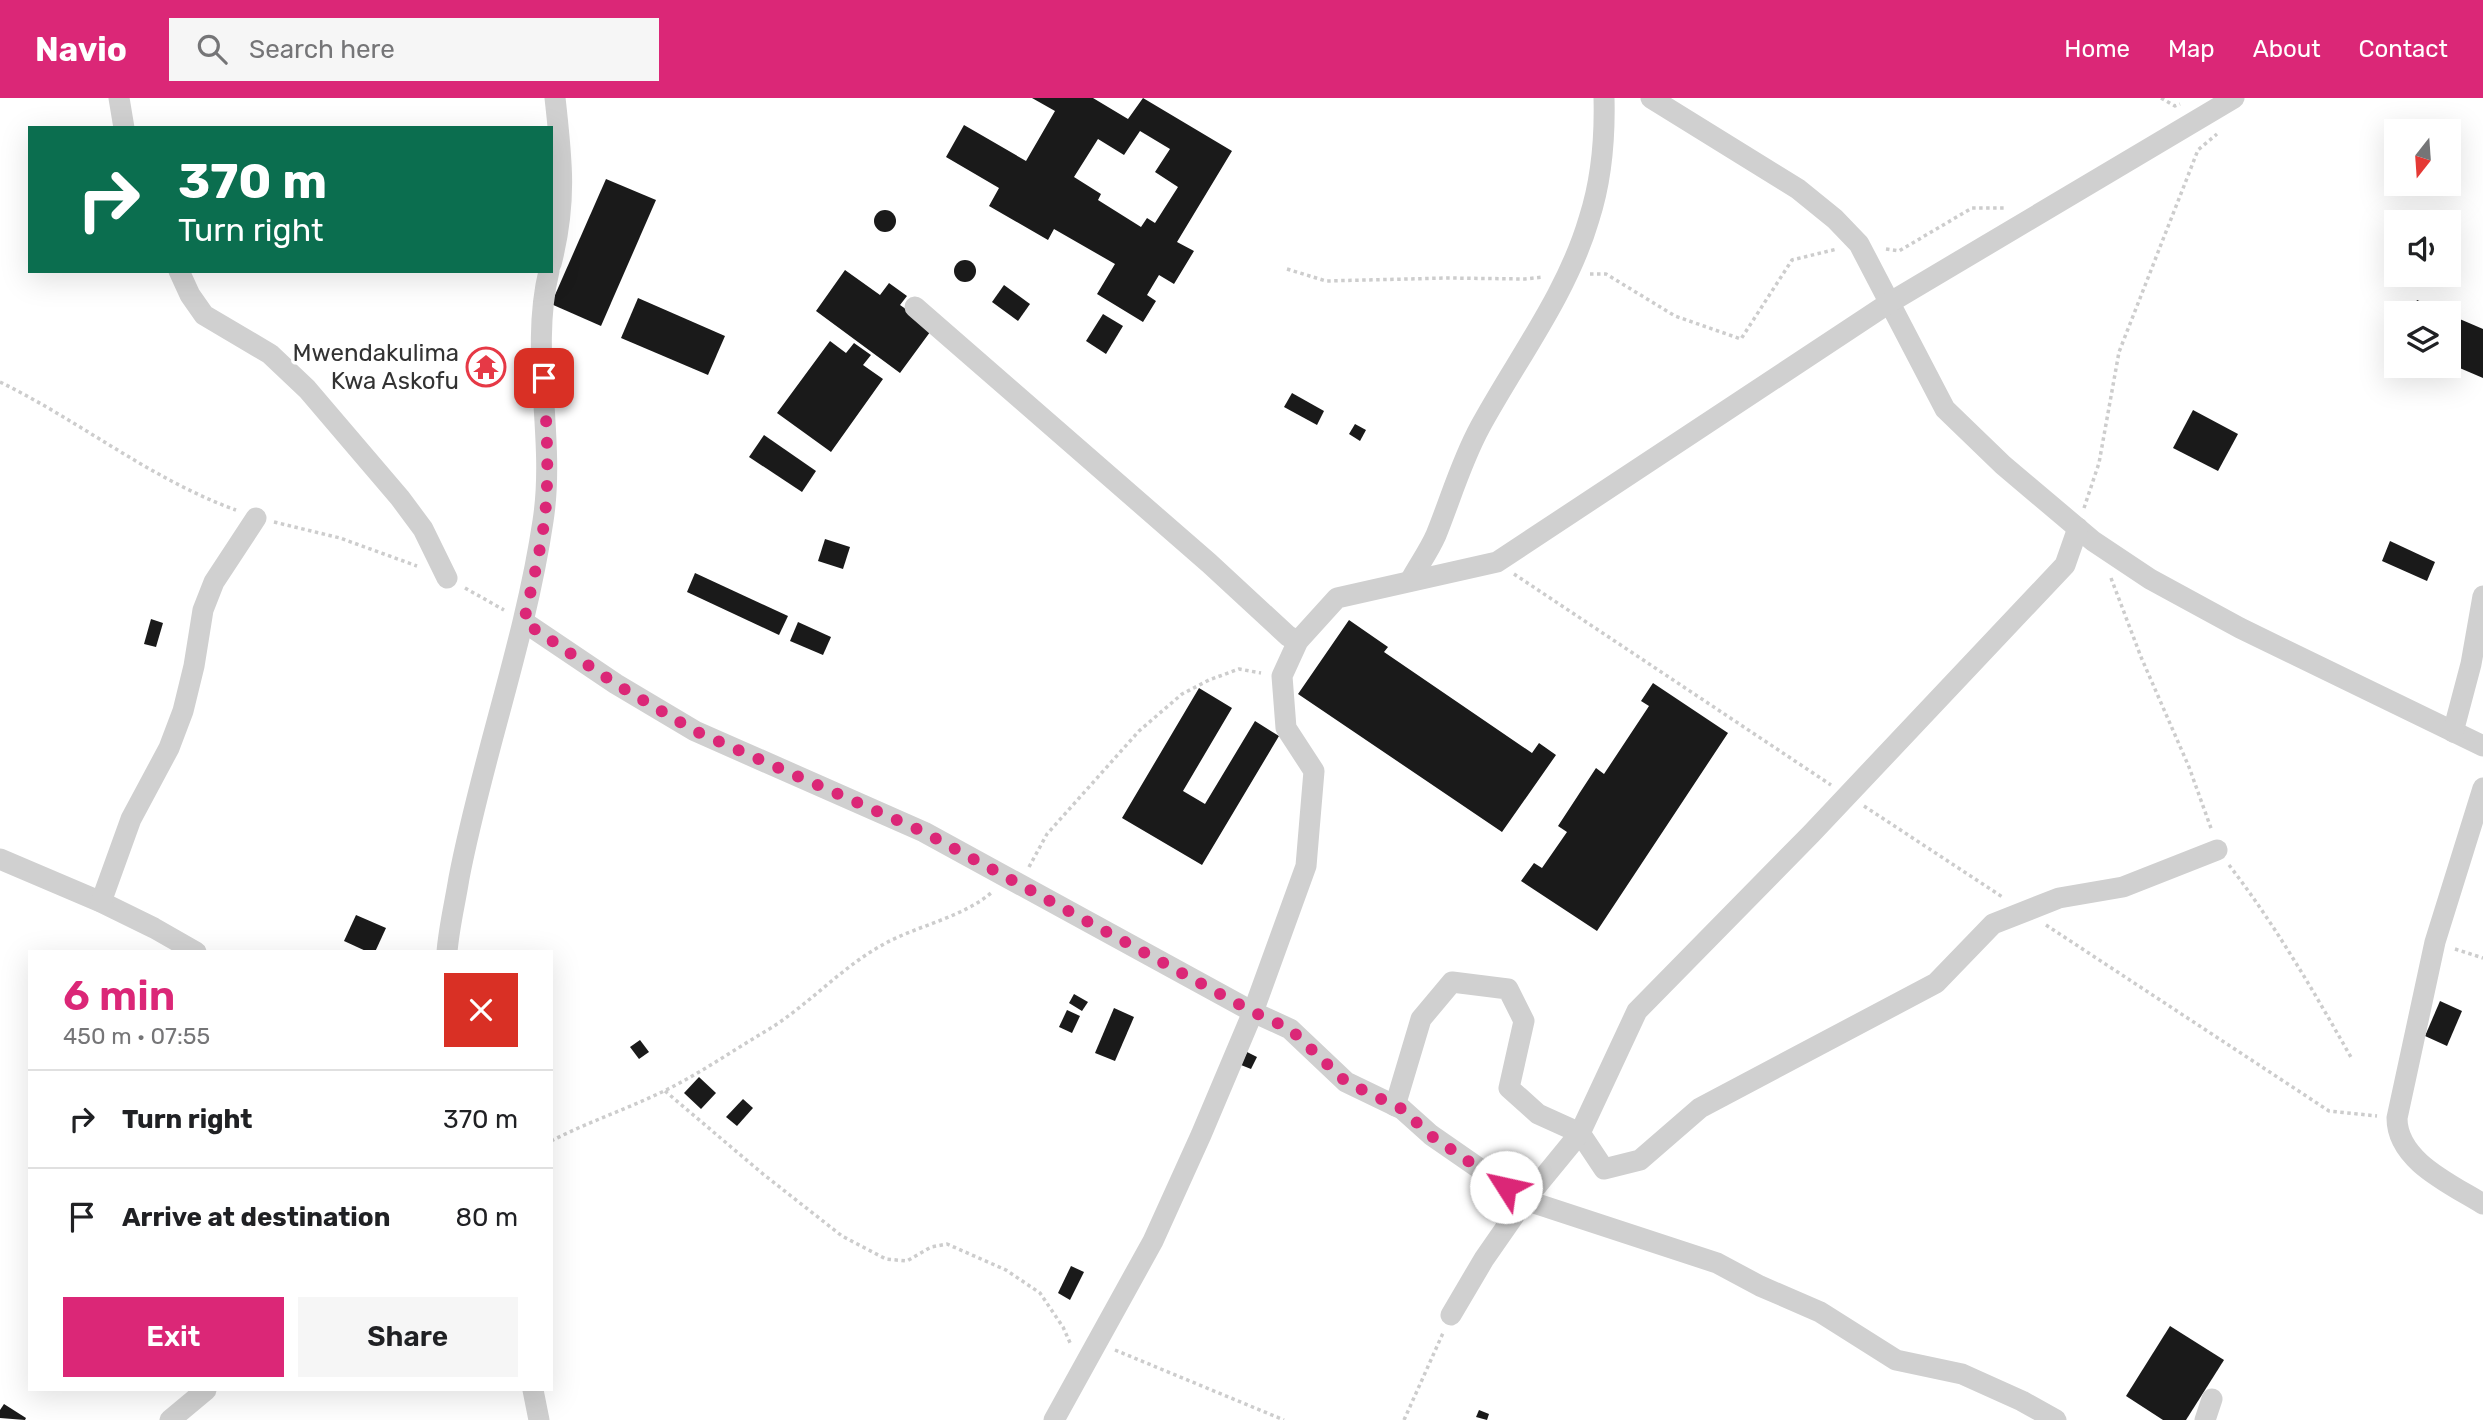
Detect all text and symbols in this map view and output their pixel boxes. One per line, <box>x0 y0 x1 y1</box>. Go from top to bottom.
search box <box>169 18 659 81</box>
text: Navio <box>35 30 127 69</box>
icon: search <box>193 30 231 68</box>
text: Search here <box>249 34 395 65</box>
text: Home <box>2064 35 2130 63</box>
text: Map <box>2168 35 2215 63</box>
text: About <box>2253 35 2321 63</box>
text: Contact <box>2359 35 2448 63</box>
north arrow <box>2384 119 2460 196</box>
map controls <box>2384 119 2461 378</box>
text: 370 m <box>178 152 327 210</box>
icon: right <box>63 154 154 245</box>
button: sound <box>2384 210 2461 287</box>
text: Turn right <box>178 211 323 249</box>
button: layers <box>2384 301 2461 378</box>
place label: Mwendakulima Kwa Askofu <box>292 339 459 395</box>
temple icon: Mwendakulima Kwa Askofu <box>465 346 507 388</box>
pin <box>514 348 574 408</box>
icon: arrive <box>525 359 563 397</box>
text: 6 min <box>63 971 175 1021</box>
button: close <box>444 973 518 1047</box>
text: 450 m · 07:55 <box>63 1022 210 1050</box>
icon: right <box>63 1100 101 1138</box>
text: Turn right <box>122 1104 252 1135</box>
text: 370 m <box>443 1104 518 1135</box>
position arrow <box>1469 1150 1543 1224</box>
icon: arrive <box>63 1198 101 1236</box>
text: Arrive at destination <box>122 1202 390 1233</box>
text: 80 m <box>455 1202 518 1233</box>
button: Exit <box>63 1297 284 1377</box>
button: Share <box>298 1297 518 1377</box>

